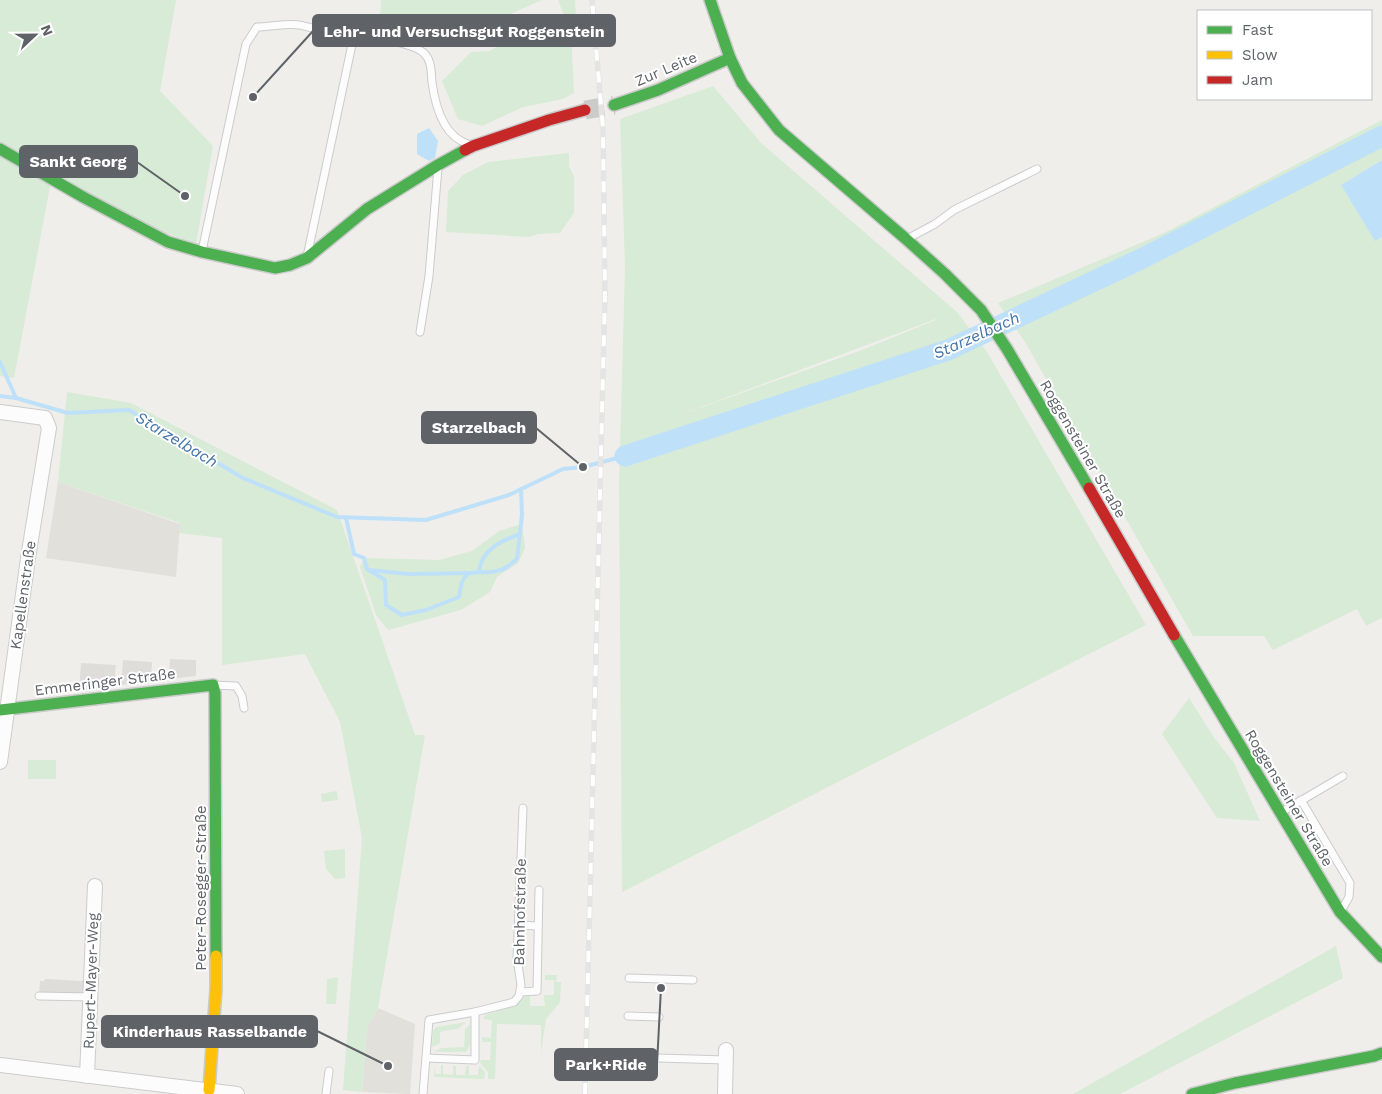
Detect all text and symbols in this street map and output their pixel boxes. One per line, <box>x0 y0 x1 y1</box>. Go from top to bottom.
north arrow <box>10 10 60 60</box>
legend <box>1197 10 1372 100</box>
callout: Lehr- und Versuchsgut Roggenstein <box>313 15 615 46</box>
text: Fast <box>1242 21 1274 39</box>
text: N <box>38 22 56 38</box>
text: Lehr- und Versuchsgut Roggenstein <box>323 22 605 41</box>
text: Slow <box>1242 46 1278 64</box>
street label: Zur Leite <box>632 48 700 90</box>
text: Jam <box>1242 71 1273 89</box>
callout: Sankt Georg <box>20 146 137 177</box>
text: Sankt Georg <box>29 152 127 171</box>
water label: Starzelbach <box>930 308 1022 363</box>
street label: Roggensteiner Straße <box>1036 377 1130 521</box>
water label: Starzelbach <box>132 407 221 471</box>
callout: Starzelbach <box>422 412 536 443</box>
text: Starzelbach <box>432 418 526 437</box>
street label: Kapellenstraße <box>6 539 40 651</box>
street label: Emmeringer Straße <box>33 664 177 700</box>
street label: Roggensteiner Straße <box>1241 726 1337 870</box>
street label: Peter-Rosegger-Straße <box>192 805 210 971</box>
street label: Bahnhofstraße <box>510 858 530 966</box>
street label: Rupert-Mayer-Weg <box>80 913 102 1049</box>
callout: Kinderhaus Rasselbande <box>102 1016 317 1047</box>
text: Kinderhaus Rasselbande <box>113 1022 307 1041</box>
callout: Park+Ride <box>555 1049 657 1080</box>
text: Park+Ride <box>565 1055 647 1074</box>

